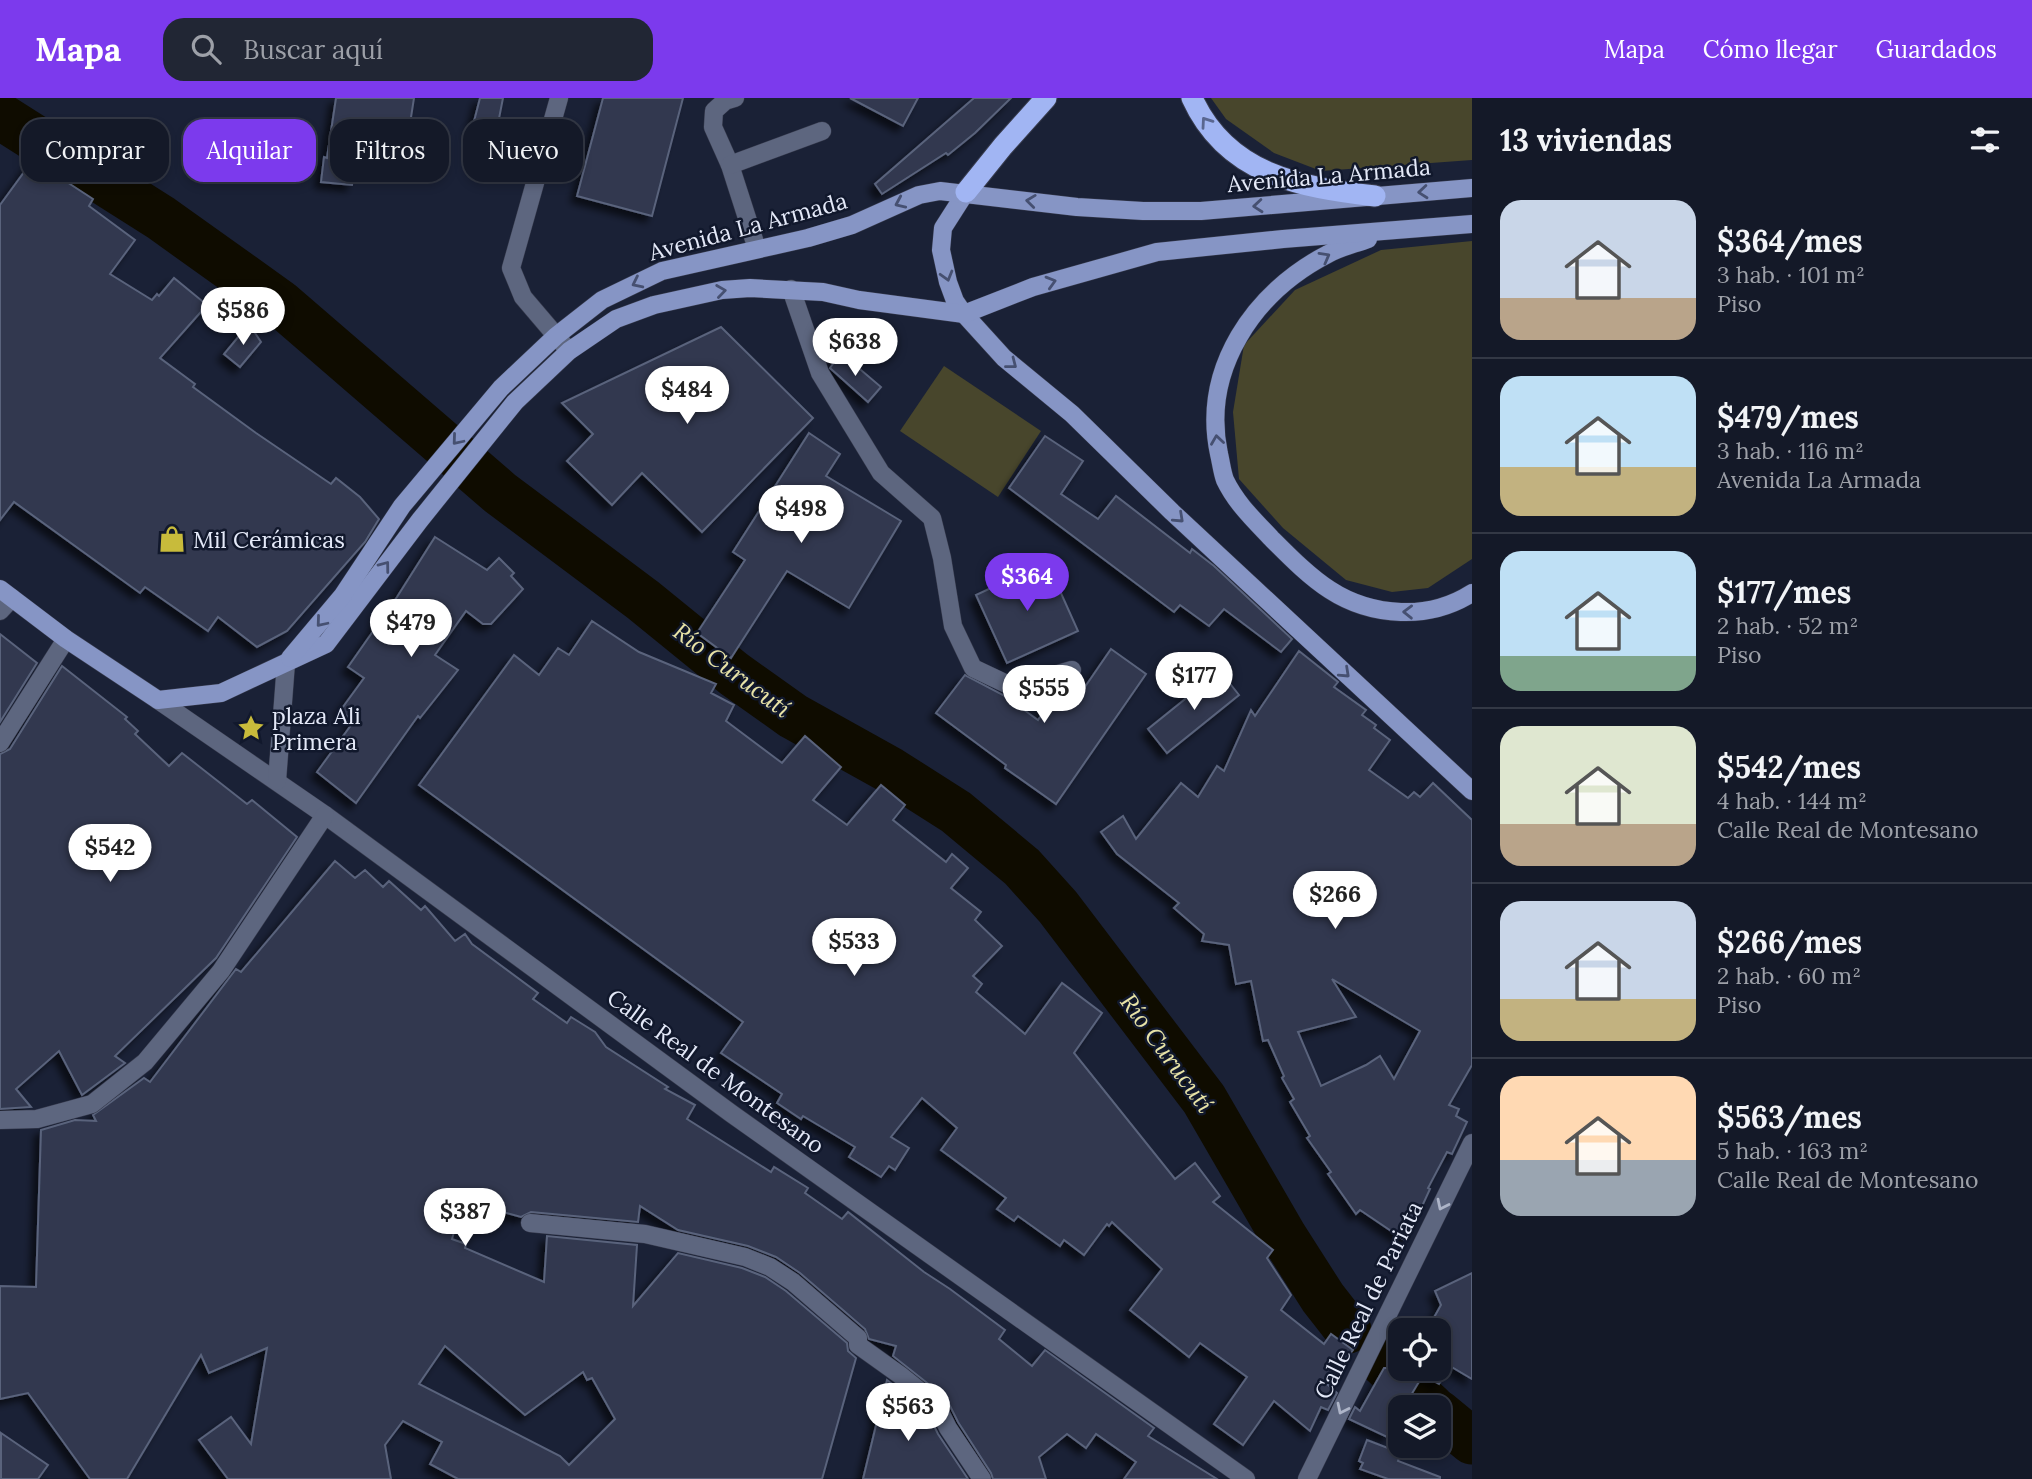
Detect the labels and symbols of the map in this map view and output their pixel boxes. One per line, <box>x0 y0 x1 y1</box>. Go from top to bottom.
one-way arrow <box>1202 117 1214 130</box>
street label: Avenida La Armada <box>1225 152 1432 198</box>
one-way arrow <box>1418 184 1429 199</box>
street label: Avenida La Armada <box>645 186 850 267</box>
one-way arrow <box>1025 193 1037 208</box>
one-way arrow <box>895 195 907 209</box>
one-way arrow <box>1252 198 1263 213</box>
one-way arrow <box>1317 252 1330 265</box>
one-way arrow <box>938 270 953 282</box>
one-way arrow <box>632 275 644 289</box>
one-way arrow <box>1045 275 1057 290</box>
one-way arrow <box>715 283 727 298</box>
pin: $586 <box>202 288 284 347</box>
pin: $638 <box>814 318 896 378</box>
one-way arrow <box>1004 355 1016 368</box>
pin: $484 <box>646 366 728 426</box>
one-way arrow <box>453 432 465 445</box>
one-way arrow <box>1210 435 1225 446</box>
pin: $498 <box>760 486 842 545</box>
one-way arrow <box>1170 509 1183 522</box>
shop icon: Mil Cerámicas <box>157 524 187 554</box>
place label: Mil Cerámicas <box>193 525 345 554</box>
pin: $364 <box>986 554 1068 613</box>
one-way arrow <box>376 562 389 574</box>
pin: $479 <box>370 600 452 659</box>
one-way arrow <box>1402 604 1413 619</box>
one-way arrow <box>317 613 329 626</box>
water label: Río Curucutí <box>667 616 797 724</box>
pin: $177 <box>1153 652 1235 712</box>
one-way arrow <box>1337 665 1350 678</box>
pin: $555 <box>1003 666 1085 725</box>
place label: plaza Ali Primera <box>272 701 361 756</box>
place icon: plaza Ali Primera <box>236 713 266 743</box>
pin: $542 <box>69 824 151 884</box>
pin: $266 <box>1294 872 1376 931</box>
pin: $533 <box>813 918 895 978</box>
street label: Calle Real de Montesano <box>602 982 830 1160</box>
water label: Río Curucutí <box>1113 987 1221 1119</box>
pin: $387 <box>424 1188 506 1248</box>
street label: Calle Real de Pariata <box>1307 1196 1429 1404</box>
one-way arrow <box>1437 1198 1451 1210</box>
pin: $563 <box>867 1384 949 1443</box>
one-way arrow <box>1337 1402 1351 1414</box>

